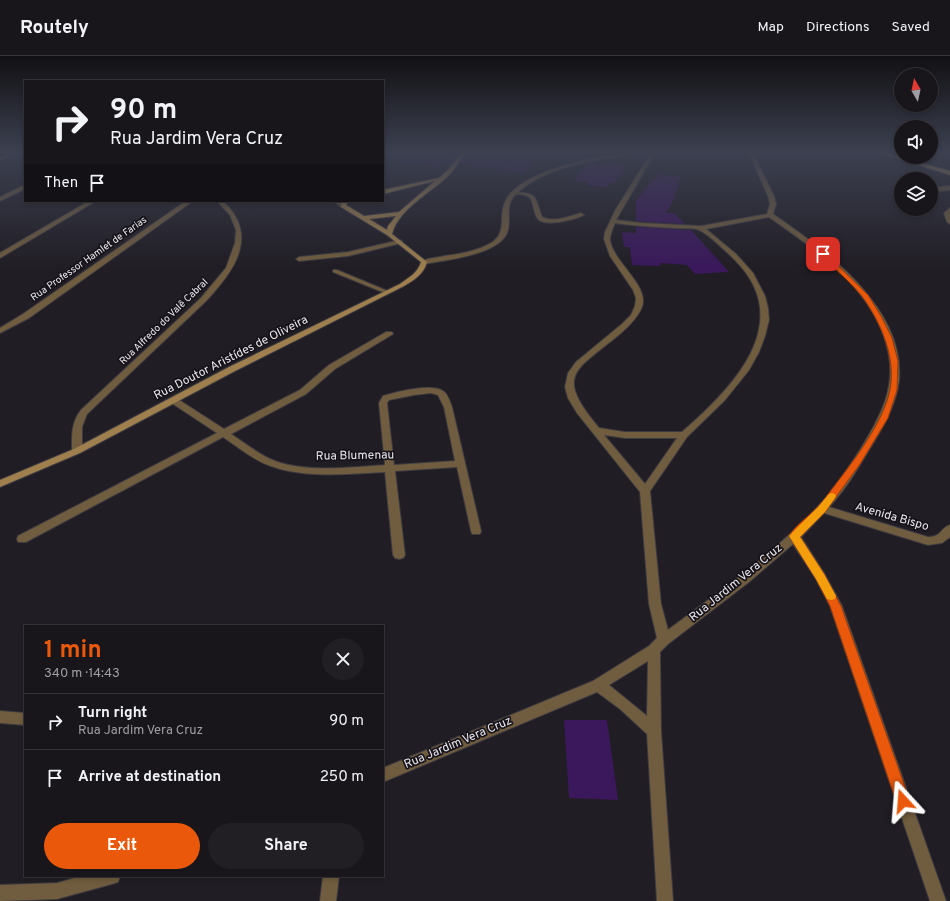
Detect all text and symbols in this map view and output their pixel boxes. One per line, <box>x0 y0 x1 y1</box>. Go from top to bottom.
text: Routely <box>20 16 89 40</box>
text: Map <box>758 19 784 36</box>
text: Directions <box>806 19 870 36</box>
text: Saved <box>892 19 930 36</box>
north arrow <box>894 68 938 112</box>
map controls <box>894 68 938 216</box>
text: 90 m <box>110 93 177 129</box>
icon: right <box>44 96 96 148</box>
button: sound <box>894 120 938 164</box>
text: Rua Jardim Vera Cruz <box>110 128 283 151</box>
icon: arrive <box>86 172 108 194</box>
button: layers <box>894 172 938 216</box>
text: Then <box>44 174 78 193</box>
street label: Rua Professor Hamlet de Farias <box>28 214 150 304</box>
pin <box>806 237 840 271</box>
icon: arrive <box>812 243 834 265</box>
street label: Rua Alfredo do Valê Cabral <box>117 276 211 368</box>
street label: Rua Doutor Aristídes de Oliveira <box>151 312 311 404</box>
street label: Rua Blumenau <box>316 447 394 465</box>
street label: Avenida Bispo <box>853 499 931 535</box>
street label: Rua Jardim Vera Cruz <box>686 540 786 626</box>
text: 1 min <box>44 636 102 666</box>
button: close <box>322 638 364 680</box>
text: 340 m · 14:43 <box>44 666 120 682</box>
text: Turn right <box>78 704 147 723</box>
icon: right <box>44 711 66 733</box>
text: 90 m <box>329 712 364 731</box>
street label: Rua Jardim Vera Cruz <box>402 713 514 773</box>
text: Rua Jardim Vera Cruz <box>78 723 203 739</box>
icon: arrive <box>44 767 66 789</box>
text: Arrive at destination <box>78 768 221 787</box>
text: 250 m <box>320 768 364 787</box>
position arrow <box>882 780 924 822</box>
button: Exit <box>44 823 200 869</box>
button: Share <box>208 823 364 869</box>

